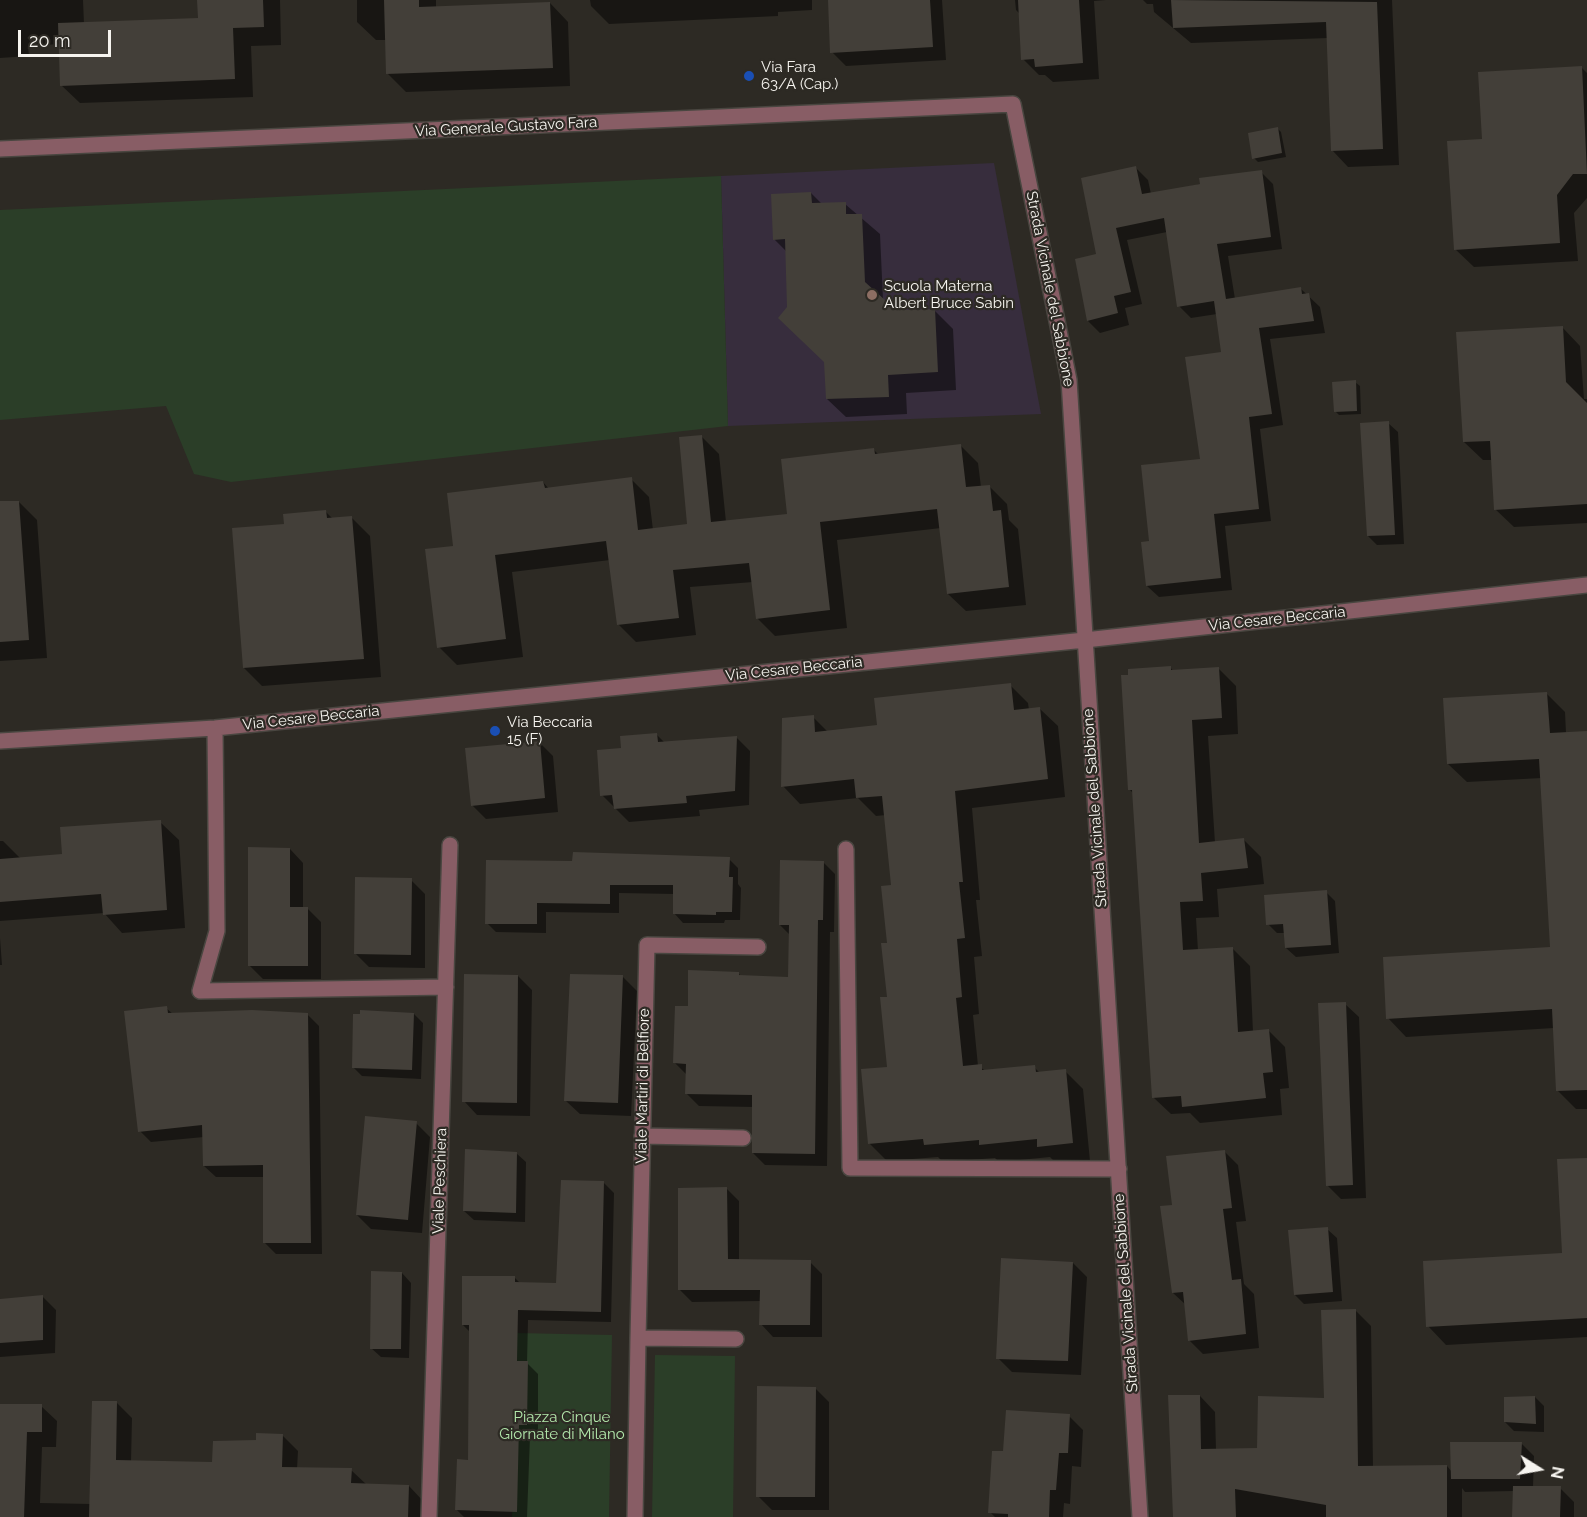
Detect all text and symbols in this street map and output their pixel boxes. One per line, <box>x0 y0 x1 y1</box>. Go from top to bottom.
scale bar <box>21 18 114 56</box>
text: 20 m <box>29 30 71 51</box>
place label: Via Fara 63/A (Cap.) <box>761 58 838 93</box>
marker: Via Fara 63/A (Cap.) <box>742 69 756 83</box>
street label: Via Generale Gustavo Fara <box>414 113 598 141</box>
street label: Strada Vicinale del Sabbione <box>1022 190 1078 388</box>
place label: Scuola Materna Albert Bruce Sabin <box>884 277 1014 312</box>
marker: Scuola Materna Albert Bruce Sabin <box>865 288 879 302</box>
street label: Via Cesare Beccaria <box>1208 603 1346 635</box>
street label: Via Cesare Beccaria <box>725 653 863 685</box>
street label: Via Cesare Beccaria <box>242 702 380 734</box>
street label: Strada Vicinale del Sabbione <box>1079 708 1111 908</box>
place label: Via Beccaria 15 (F) <box>507 713 593 748</box>
marker: Via Beccaria 15 (F) <box>488 724 502 738</box>
street label: Viale Martiri di Belfiore <box>633 1008 653 1164</box>
street label: Viale Peschiera <box>429 1128 451 1234</box>
street label: Strada Vicinale del Sabbione <box>1110 1193 1142 1393</box>
park label: Piazza Cinque Giornate di Milano <box>499 1408 625 1443</box>
north arrow <box>1509 1439 1569 1499</box>
text: N <box>1547 1465 1568 1480</box>

